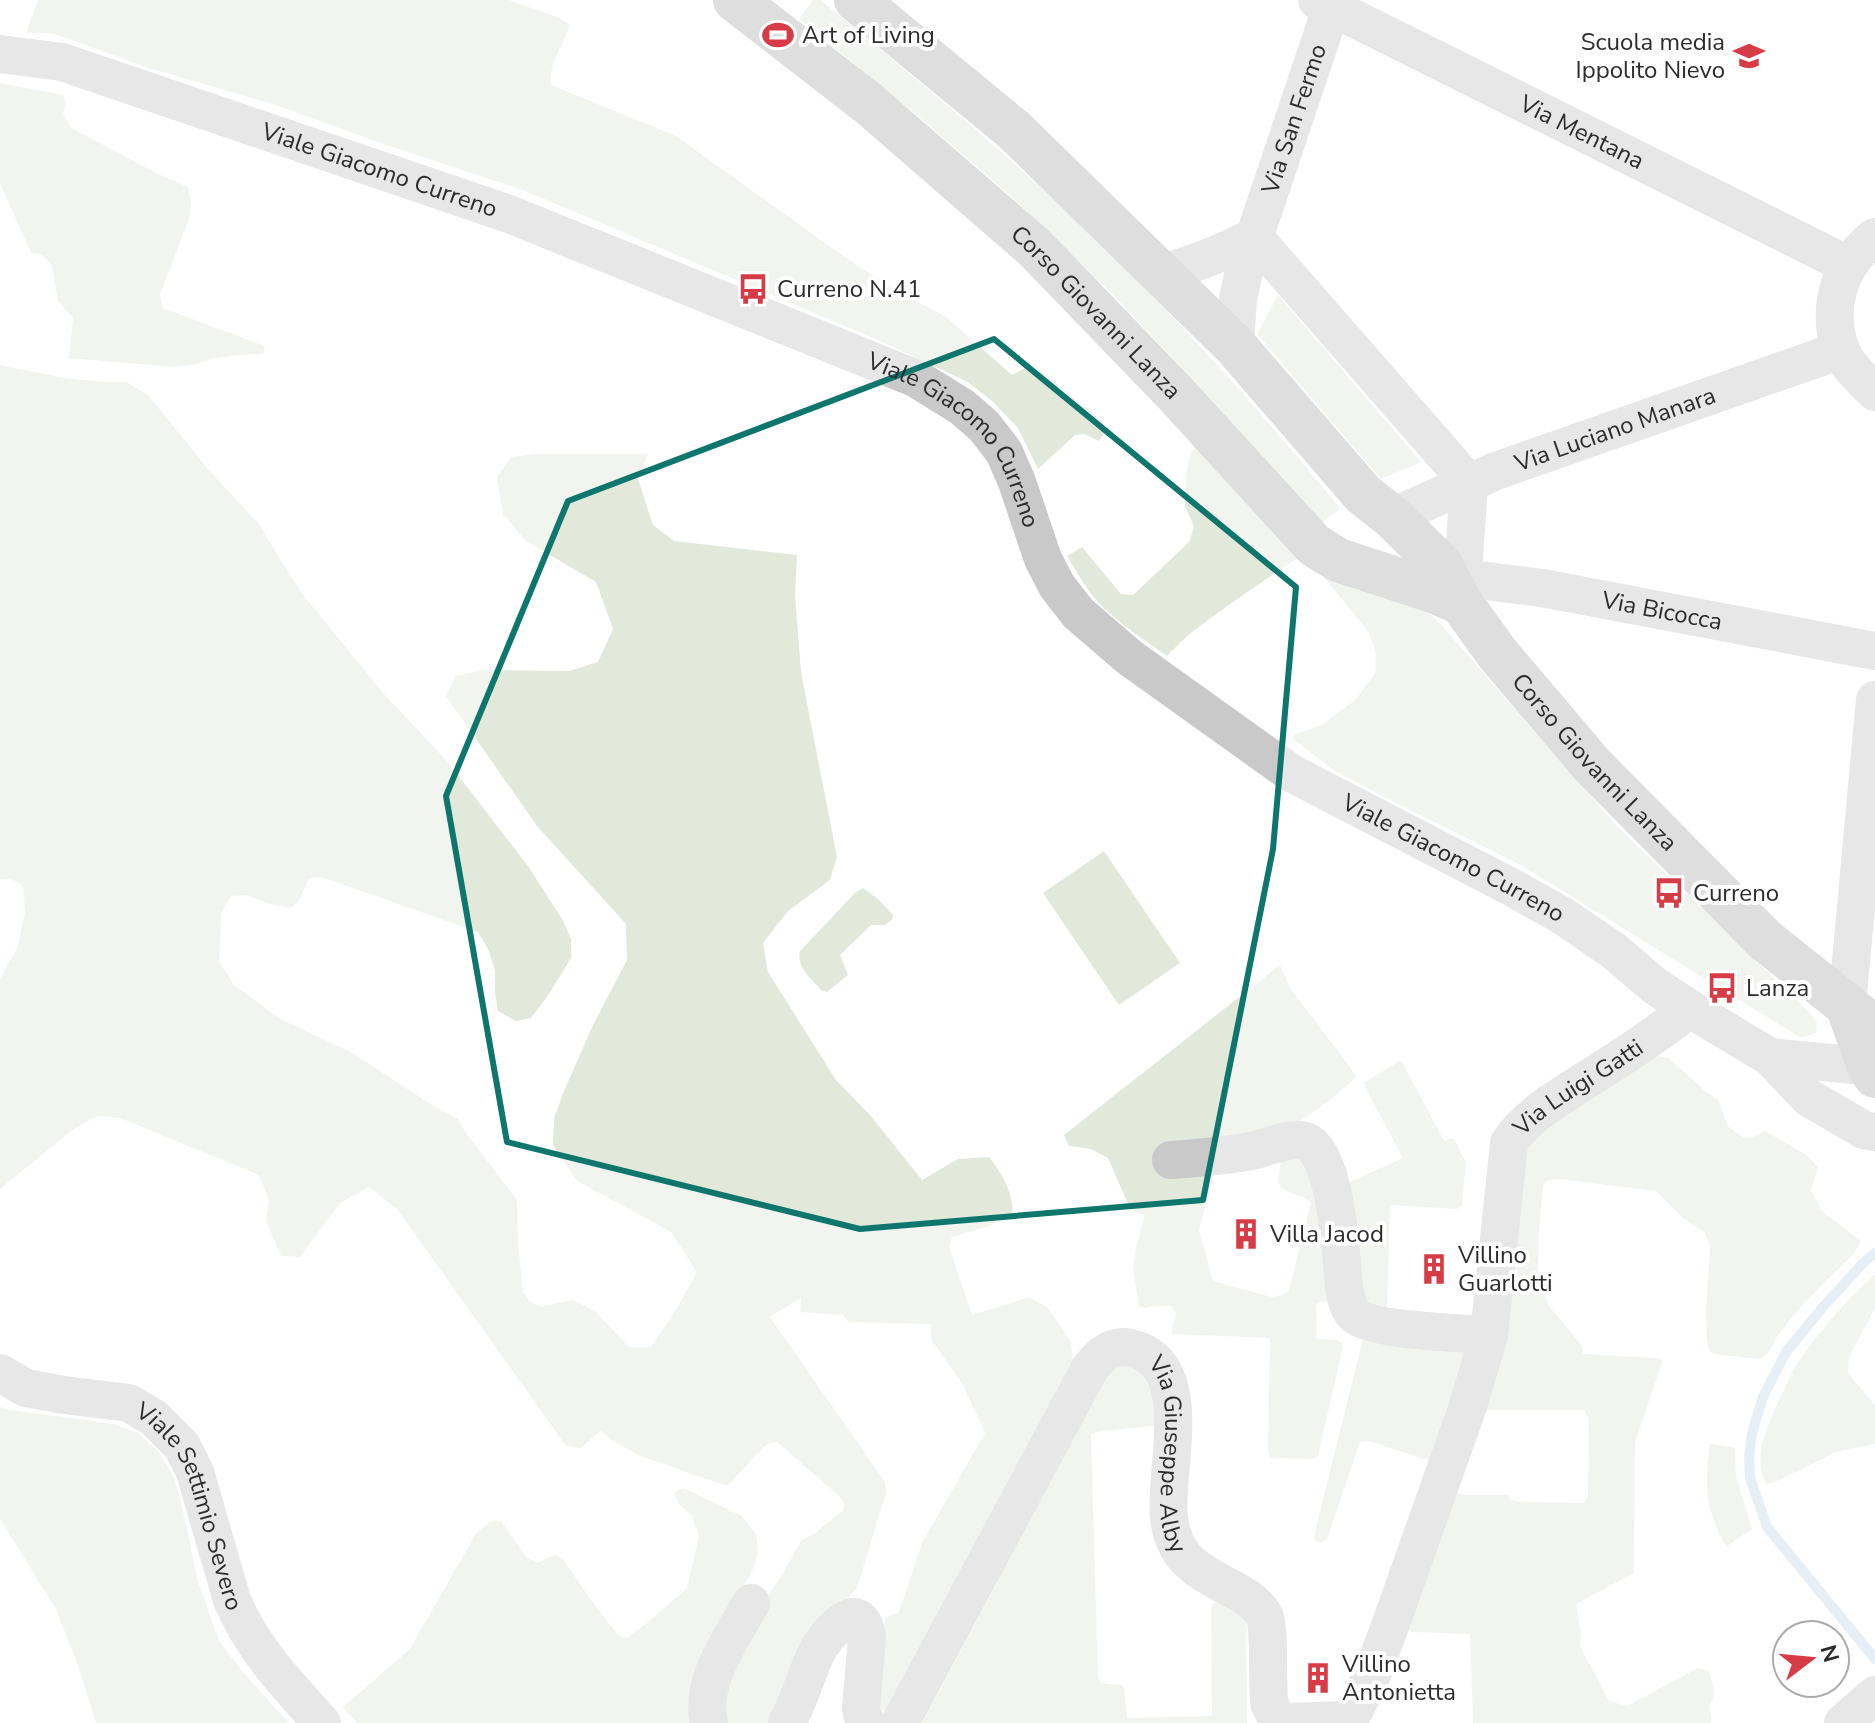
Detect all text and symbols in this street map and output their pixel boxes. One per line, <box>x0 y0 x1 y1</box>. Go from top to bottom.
sports icon: Art of Living <box>761 18 795 52</box>
place label: Art of Living <box>802 19 935 51</box>
place label: Scuola media Ippolito Nievo <box>1576 26 1725 86</box>
school or university icon: Scuola media Ippolito Nievo <box>1732 39 1766 73</box>
street label: Via San Fermo <box>1254 40 1334 199</box>
street label: Via Mentana <box>1513 87 1650 177</box>
street label: Viale Giacomo Curreno <box>257 115 502 225</box>
street label: Corso Giovanni Lanza <box>1004 218 1188 406</box>
bus stop icon: Curreno N.41 <box>736 272 770 306</box>
place label: Curreno N.41 <box>777 273 921 305</box>
street label: Viale Giacomo Curreno <box>862 344 1047 532</box>
street label: Via Luciano Manara <box>1509 379 1720 480</box>
street label: Via Bicocca <box>1598 584 1725 638</box>
street label: Corso Giovanni Lanza <box>1505 666 1685 858</box>
street label: Viale Giacomo Curreno <box>1336 786 1570 930</box>
bus stop icon: Curreno <box>1652 876 1686 910</box>
place label: Curreno <box>1693 877 1779 909</box>
bus stop icon: Lanza <box>1705 971 1739 1005</box>
place label: Lanza <box>1746 972 1809 1004</box>
street label: Via Luigi Gatti <box>1505 1032 1649 1143</box>
building icon: Villa Jacod <box>1229 1217 1263 1251</box>
place label: Villa Jacod <box>1269 1218 1384 1250</box>
place label: Villino Guarlotti <box>1457 1239 1552 1299</box>
building icon: Villino Guarlotti <box>1417 1252 1451 1286</box>
street label: Via Giuseppe Alby <box>1141 1348 1195 1559</box>
street label: Viale Settimio Severo <box>129 1394 251 1615</box>
north arrow <box>1771 1619 1851 1699</box>
text: N <box>1813 1642 1846 1666</box>
place label: Villino Antonietta <box>1341 1648 1456 1708</box>
building icon: Villino Antonietta <box>1301 1661 1335 1695</box>

